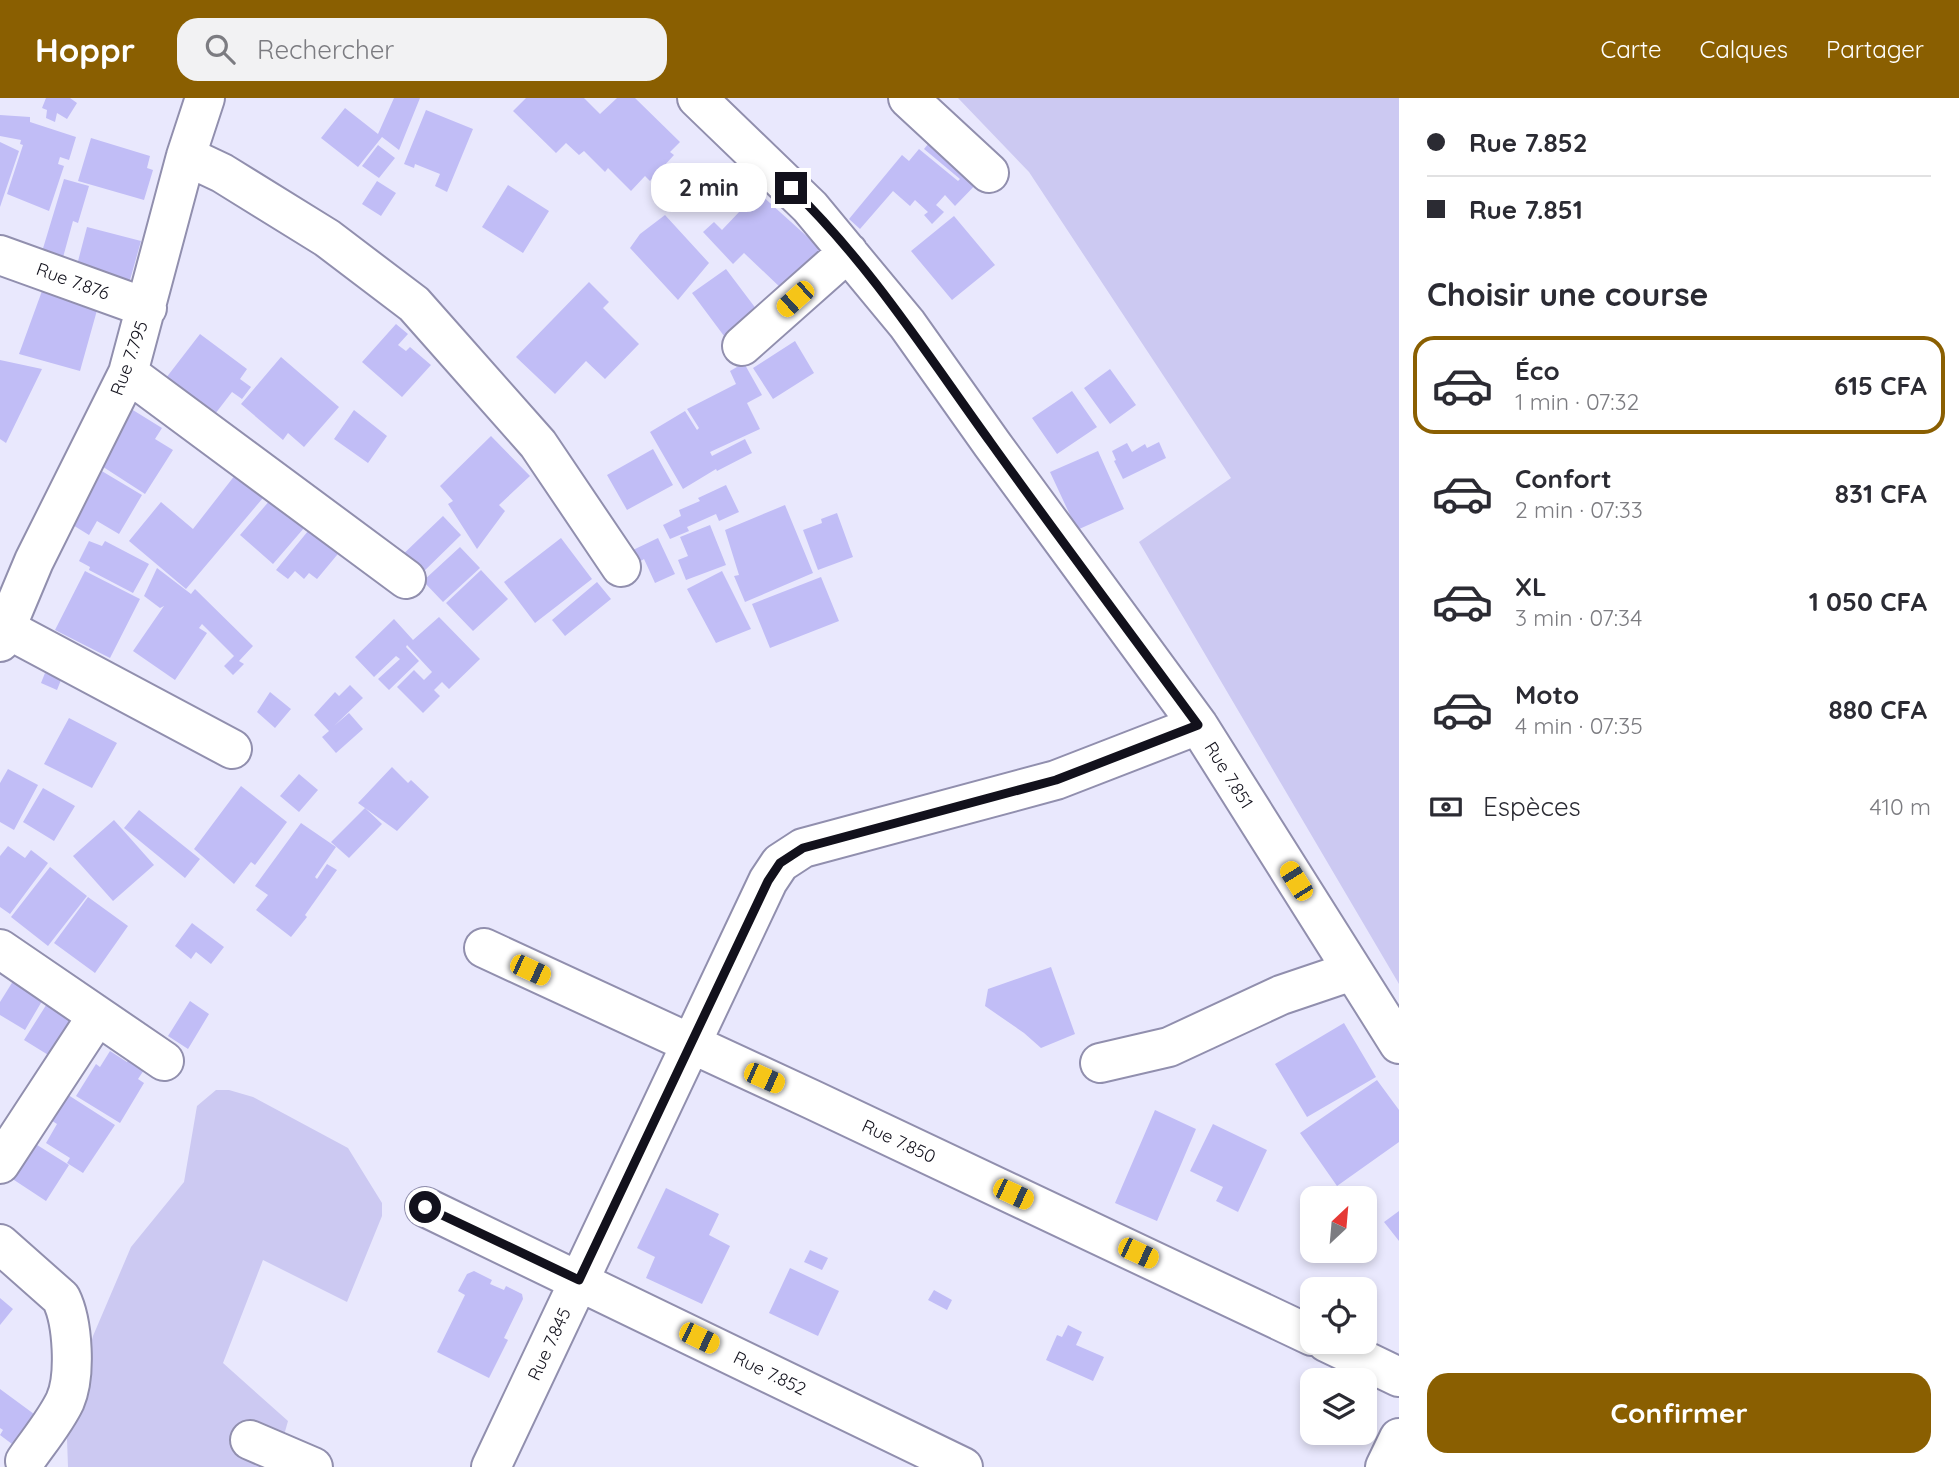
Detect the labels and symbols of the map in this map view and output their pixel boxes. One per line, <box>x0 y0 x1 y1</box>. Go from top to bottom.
callout: 2 min <box>651 164 766 212</box>
route end <box>775 172 807 204</box>
street label: Rue 7.876 <box>33 257 113 305</box>
car <box>773 277 818 321</box>
street label: Rue 7.795 <box>105 318 153 398</box>
street label: Rue 7.851 <box>1199 737 1259 813</box>
car <box>1276 858 1317 904</box>
car <box>507 952 554 988</box>
car <box>741 1060 788 1096</box>
street label: Rue 7.850 <box>858 1114 940 1168</box>
car <box>990 1176 1037 1212</box>
north arrow <box>1300 1186 1377 1264</box>
route start <box>409 1191 441 1223</box>
car <box>1115 1235 1162 1271</box>
street label: Rue 7.845 <box>522 1304 576 1384</box>
car <box>676 1319 723 1357</box>
street label: Rue 7.852 <box>730 1346 810 1400</box>

